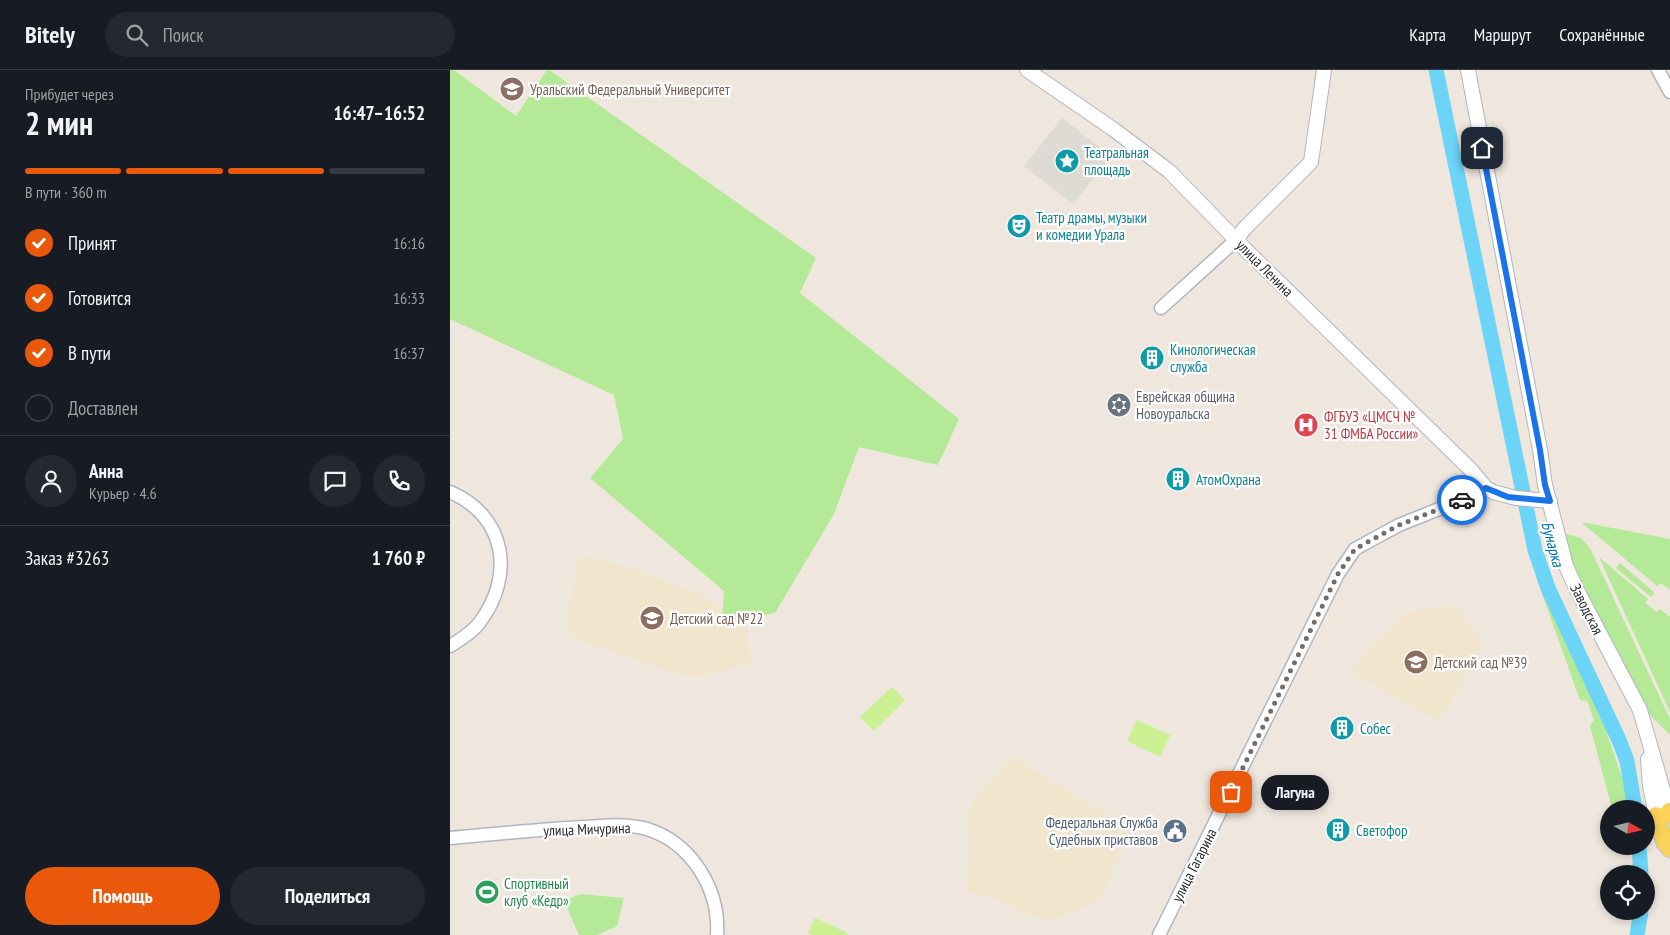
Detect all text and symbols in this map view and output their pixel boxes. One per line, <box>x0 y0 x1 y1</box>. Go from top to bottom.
search box <box>105 12 455 57</box>
text: Bitely <box>25 19 75 50</box>
icon: search <box>123 21 151 49</box>
text: Поиск <box>163 23 204 47</box>
text: Карта <box>1409 23 1446 46</box>
text: Маршрут <box>1474 23 1531 46</box>
text: Сохранённые <box>1559 23 1645 46</box>
school or university icon: Уральский Федеральный Университет <box>499 76 525 102</box>
place label: Уральский Федеральный Университет <box>530 80 730 99</box>
text: Прибудет через <box>25 84 114 104</box>
text: 16:47–16:52 <box>333 101 425 125</box>
text: 2 мин <box>25 102 93 144</box>
pin <box>1461 127 1503 169</box>
icon: home <box>1468 134 1496 162</box>
place label: Театральная площадь <box>1084 143 1149 179</box>
place icon: Театральная площадь <box>1054 148 1080 174</box>
text: В пути · 360 m <box>25 182 107 202</box>
place label: Театр драмы, музыки и комедии Урала <box>1036 208 1147 244</box>
theatre icon: Театр драмы, музыки и комедии Урала <box>1006 213 1032 239</box>
icon: check <box>25 229 53 257</box>
text: Принят <box>68 231 116 255</box>
text: 16:16 <box>393 233 425 253</box>
street label: улица Ленина <box>1232 235 1298 301</box>
icon: check <box>25 284 53 312</box>
text: Готовится <box>68 286 131 310</box>
text: 16:33 <box>393 288 425 308</box>
icon: check <box>25 339 53 367</box>
place label: Кинологическая служба <box>1170 340 1256 376</box>
text: В пути <box>68 341 111 365</box>
text: 16:37 <box>393 343 425 363</box>
building icon: Кинологическая служба <box>1139 345 1165 371</box>
place label: Еврейская община Новоуральска <box>1136 387 1235 423</box>
synagogue icon: Еврейская община Новоуральска <box>1106 392 1132 418</box>
text: Доставлен <box>68 396 138 420</box>
place label: ФГБУЗ «ЦМСЧ № 31 ФМБА России» <box>1324 407 1419 443</box>
hospital icon: ФГБУЗ «ЦМСЧ № 31 ФМБА России» <box>1293 412 1319 438</box>
button: person <box>25 455 77 507</box>
button: chat <box>309 455 361 507</box>
button: phone <box>373 455 425 507</box>
text: Анна <box>89 459 123 483</box>
building icon: АтомОхрана <box>1165 466 1191 492</box>
place label: АтомОхрана <box>1196 470 1261 489</box>
courier <box>1437 475 1487 525</box>
text: Курьер · 4.6 <box>89 483 157 503</box>
icon: car <box>1448 486 1476 514</box>
water label: Бунарка <box>1537 519 1569 570</box>
text: Заказ #3263 <box>25 546 109 570</box>
text: 1 760 ₽ <box>372 546 425 570</box>
street label: Заводская <box>1566 580 1608 638</box>
school or university icon: Детский сад №22 <box>639 605 665 631</box>
place label: Детский сад №22 <box>670 609 763 628</box>
school or university icon: Детский сад №39 <box>1403 649 1429 675</box>
place label: Детский сад №39 <box>1434 653 1527 672</box>
building icon: Собес <box>1329 715 1355 741</box>
place label: Собес <box>1360 719 1391 738</box>
pin <box>1210 771 1252 813</box>
callout: Лагуна <box>1261 774 1328 810</box>
icon: bag <box>1217 778 1245 806</box>
text: Лагуна <box>1275 782 1315 802</box>
north arrow <box>1600 800 1655 855</box>
map controls <box>1600 800 1655 920</box>
place label: Федеральная Служба Судебных приставов <box>1045 813 1158 849</box>
building icon: Светофор <box>1325 817 1351 843</box>
street label: улица Мичурина <box>543 818 631 840</box>
public building icon: Федеральная Служба Судебных приставов <box>1162 818 1188 844</box>
place label: Светофор <box>1356 821 1407 840</box>
street label: улица Гагарина <box>1167 825 1221 905</box>
button: locate <box>1600 865 1655 920</box>
button: Помощь <box>25 867 220 925</box>
button: Поделиться <box>230 867 425 925</box>
place label: Спортивный клуб «Кедр» <box>504 874 569 910</box>
sports icon: Спортивный клуб «Кедр» <box>474 879 500 905</box>

